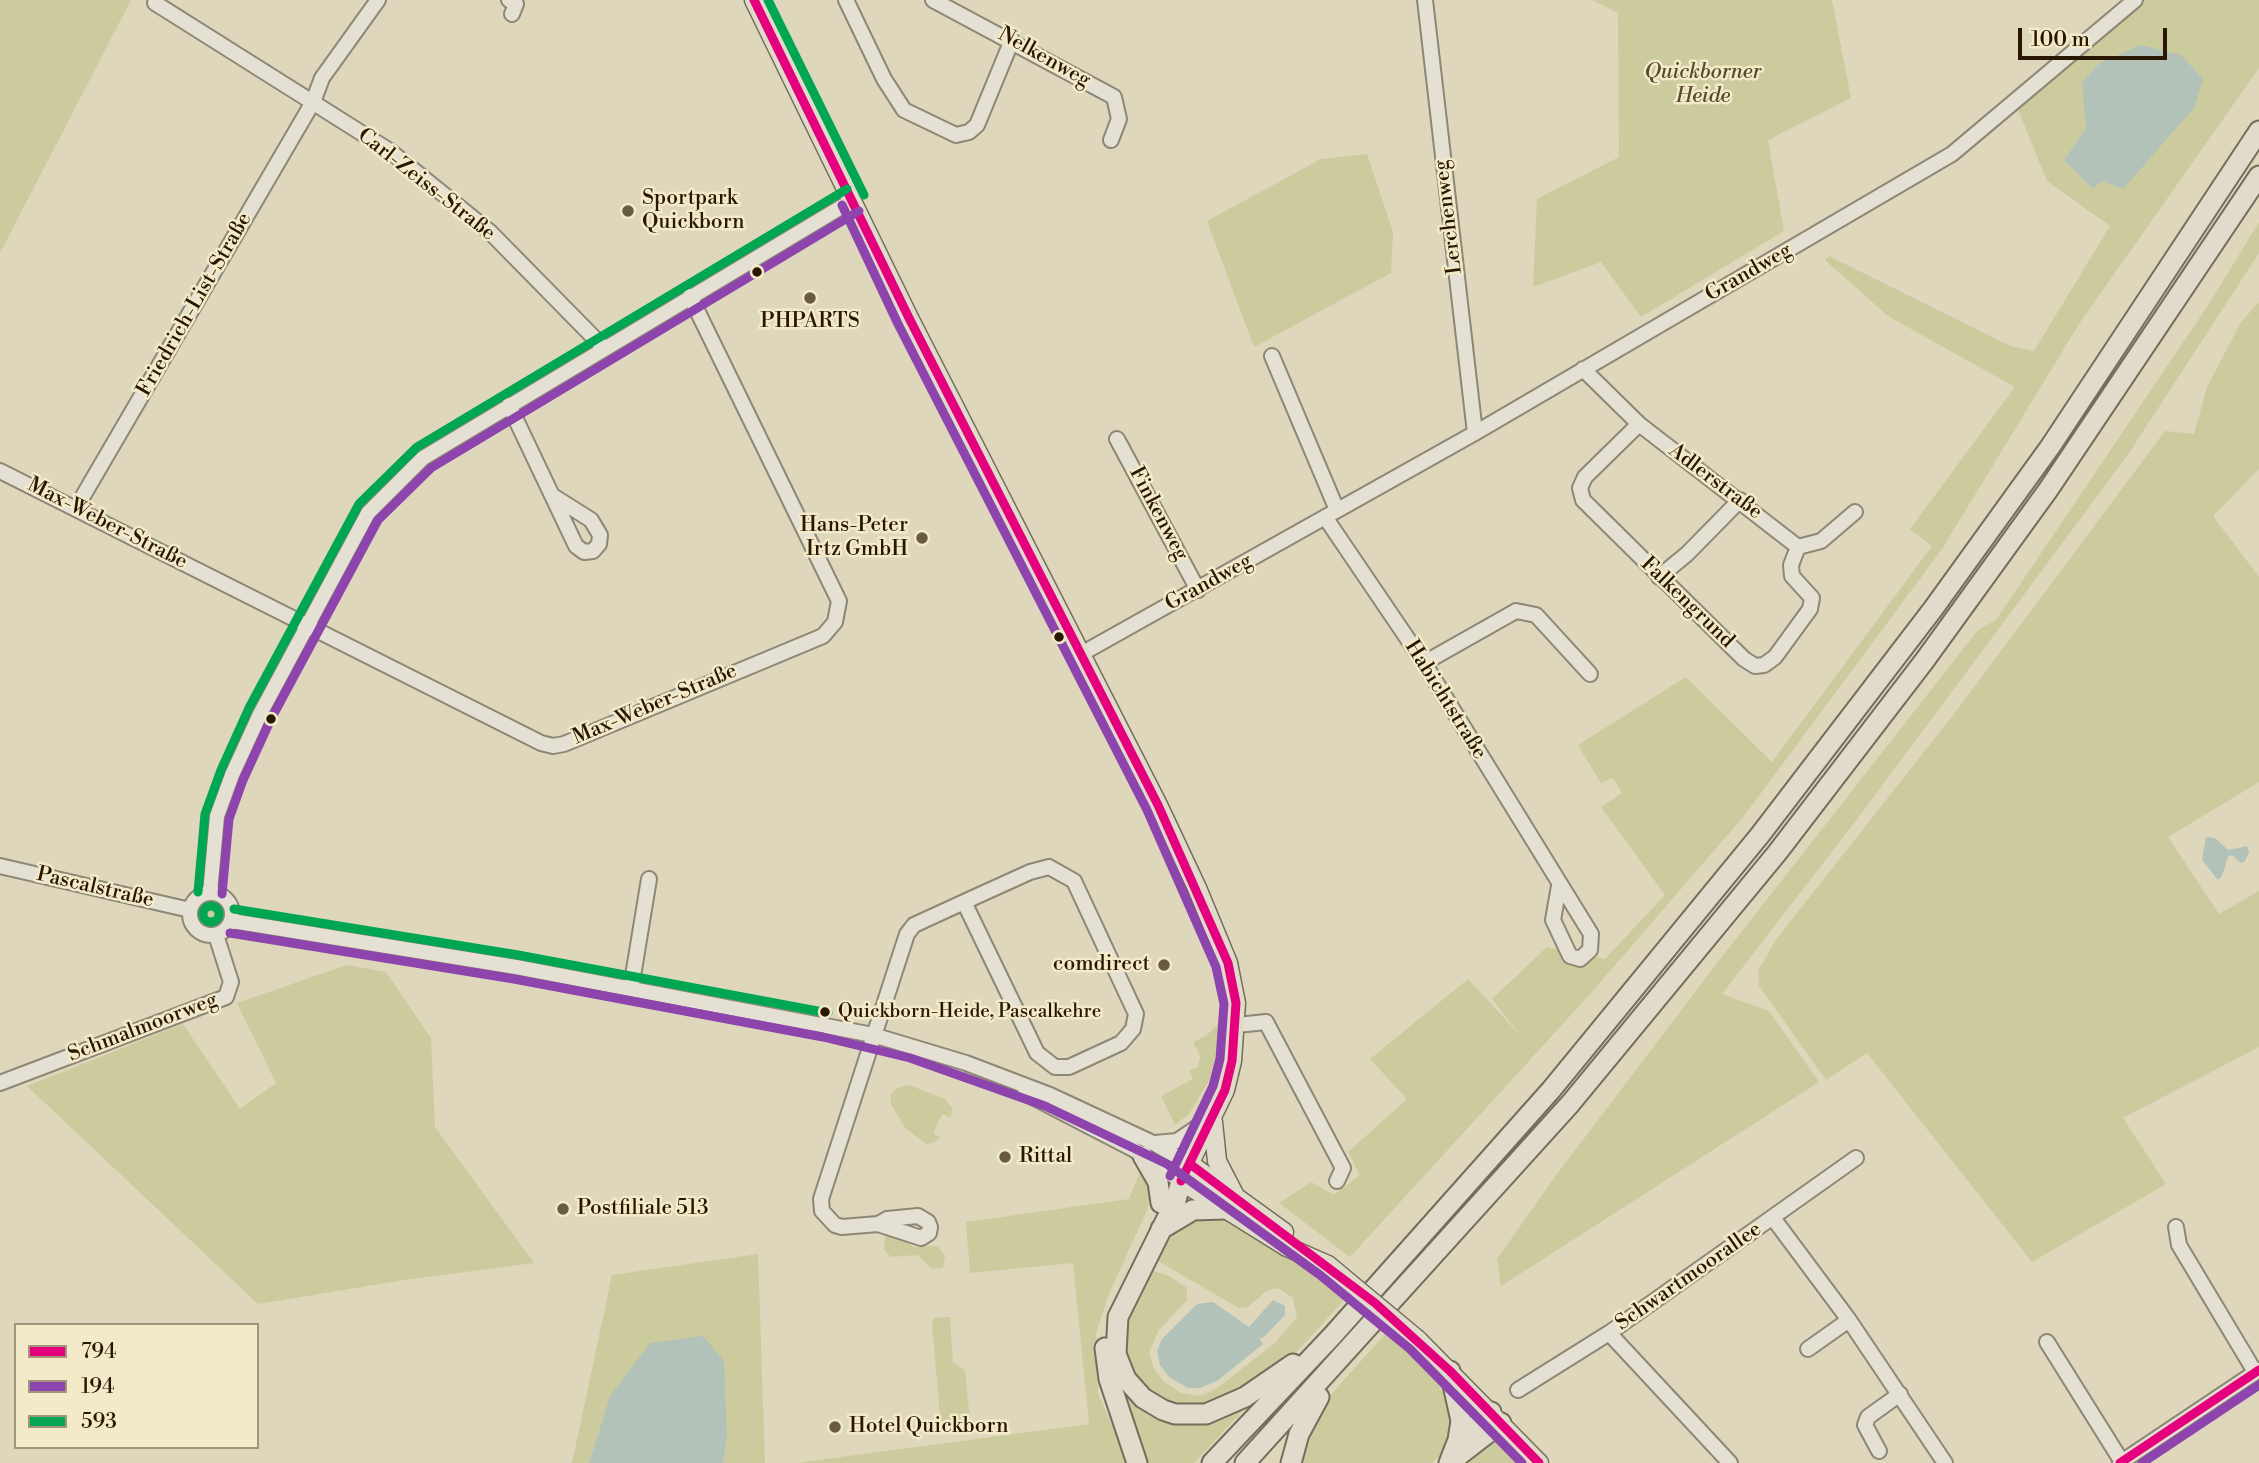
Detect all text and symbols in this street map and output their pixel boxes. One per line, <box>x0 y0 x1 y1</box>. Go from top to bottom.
scale bar <box>2021 14 2170 58</box>
street label: Nelkenweg <box>993 22 1095 94</box>
text: 100 m <box>2031 27 2090 53</box>
park label: Quickborner Heide <box>1645 60 1761 110</box>
street label: Carl-Zeiss-Straße <box>352 123 500 247</box>
street label: Lerchenweg <box>1429 158 1469 276</box>
place label: Sportpark Quickborn <box>642 186 745 236</box>
marker: Sportpark Quickborn <box>620 203 636 219</box>
street label: Friedrich-List-Straße <box>132 209 258 401</box>
street label: Grandweg <box>1701 238 1797 308</box>
unlabelled marker <box>750 265 764 279</box>
marker: PHPARTS <box>802 290 818 306</box>
place label: PHPARTS <box>760 309 860 335</box>
street label: Adlerstraße <box>1663 439 1767 525</box>
street label: Finkenweg <box>1123 463 1193 565</box>
street label: Max-Weber-Straße <box>23 473 191 575</box>
place label: Hans-Peter Irtz GmbH <box>800 513 908 563</box>
marker: Hans-Peter Irtz GmbH <box>914 530 930 546</box>
street label: Grandweg <box>1161 549 1257 617</box>
street label: Falkengrund <box>1635 552 1739 654</box>
unlabelled marker <box>1052 630 1066 644</box>
street label: Habichtstraße <box>1398 636 1492 764</box>
street label: Max-Weber-Straße <box>569 659 741 751</box>
unlabelled marker <box>264 712 278 726</box>
street label: Pascalstraße <box>34 862 156 914</box>
place label: comdirect <box>1053 952 1150 978</box>
marker: comdirect <box>1156 957 1172 973</box>
street label: Schmalmoorweg <box>65 988 221 1068</box>
place label: Quickborn-Heide, Pascalkehre <box>838 1001 1101 1023</box>
marker: Quickborn-Heide, Pascalkehre <box>818 1005 832 1019</box>
place label: Rittal <box>1019 1144 1072 1170</box>
marker: Rittal <box>997 1149 1013 1165</box>
place label: Postfiliale 513 <box>577 1196 709 1222</box>
marker: Postfiliale 513 <box>555 1201 571 1217</box>
street label: Schwartmoorallee <box>1611 1217 1767 1337</box>
legend <box>14 1323 259 1449</box>
text: 794 <box>81 1339 116 1365</box>
text: 194 <box>81 1374 114 1400</box>
text: 593 <box>81 1409 117 1435</box>
place label: Hotel Quickborn <box>849 1414 1008 1440</box>
marker: Hotel Quickborn <box>827 1419 843 1435</box>

